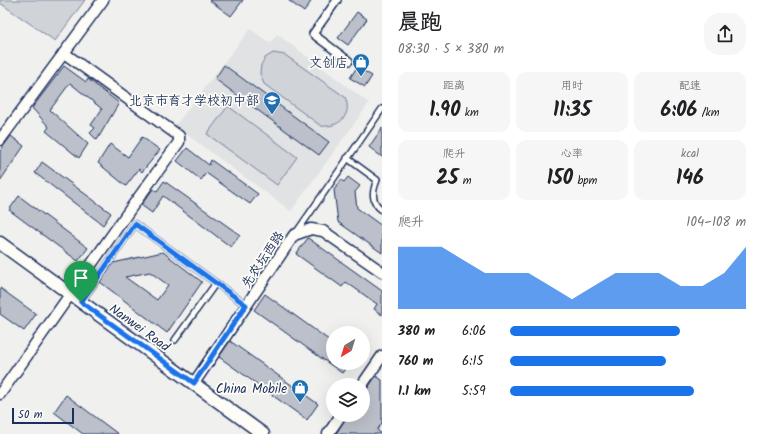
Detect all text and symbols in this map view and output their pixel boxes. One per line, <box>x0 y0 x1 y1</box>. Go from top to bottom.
text: 晨跑 <box>398 6 442 41</box>
button: share <box>704 13 746 55</box>
text: 08:30 · 5 × 380 m <box>398 39 504 60</box>
shop icon: 文创店 <box>351 52 371 77</box>
place label: 文创店 <box>309 53 348 74</box>
text: 距离 <box>443 77 465 95</box>
text: 用时 <box>561 77 583 95</box>
text: 配速 <box>679 77 701 95</box>
school or university icon: 北京市育才学校初中部 <box>262 90 282 115</box>
place label: 北京市育才学校初中部 <box>129 91 259 112</box>
text: 1.90 <box>429 95 460 127</box>
text: 11:35 <box>553 95 591 127</box>
text: 6:06 <box>660 95 697 127</box>
text: km <box>460 104 479 122</box>
text: /km <box>697 104 720 122</box>
text: 爬升 <box>443 145 465 163</box>
text: 心率 <box>561 145 583 163</box>
text: kcal <box>681 145 699 163</box>
text: 25 <box>437 163 458 195</box>
text: 150 <box>547 163 573 195</box>
text: 146 <box>676 163 704 195</box>
text: m <box>458 172 471 190</box>
text: bpm <box>573 172 597 190</box>
text: 爬升 <box>398 212 424 233</box>
text: 104–108 m <box>686 212 746 233</box>
street label: 先农坛西路 <box>236 227 290 293</box>
pin <box>64 261 98 302</box>
icon: arrive <box>70 267 92 289</box>
street label: Nanwei Road <box>104 299 174 358</box>
text: 380 m <box>398 321 435 342</box>
text: 6:06 <box>462 321 486 342</box>
north arrow <box>326 326 370 370</box>
map controls <box>326 326 370 422</box>
text: 760 m <box>398 351 434 372</box>
text: 6:15 <box>462 351 484 372</box>
shop icon: China Mobile <box>290 378 310 403</box>
button: layers <box>326 378 370 422</box>
place label: China Mobile <box>216 379 287 400</box>
text: 1.1 km <box>398 381 431 402</box>
text: 5:59 <box>462 381 486 402</box>
scale bar <box>12 406 74 425</box>
text: 50 m <box>18 406 43 424</box>

